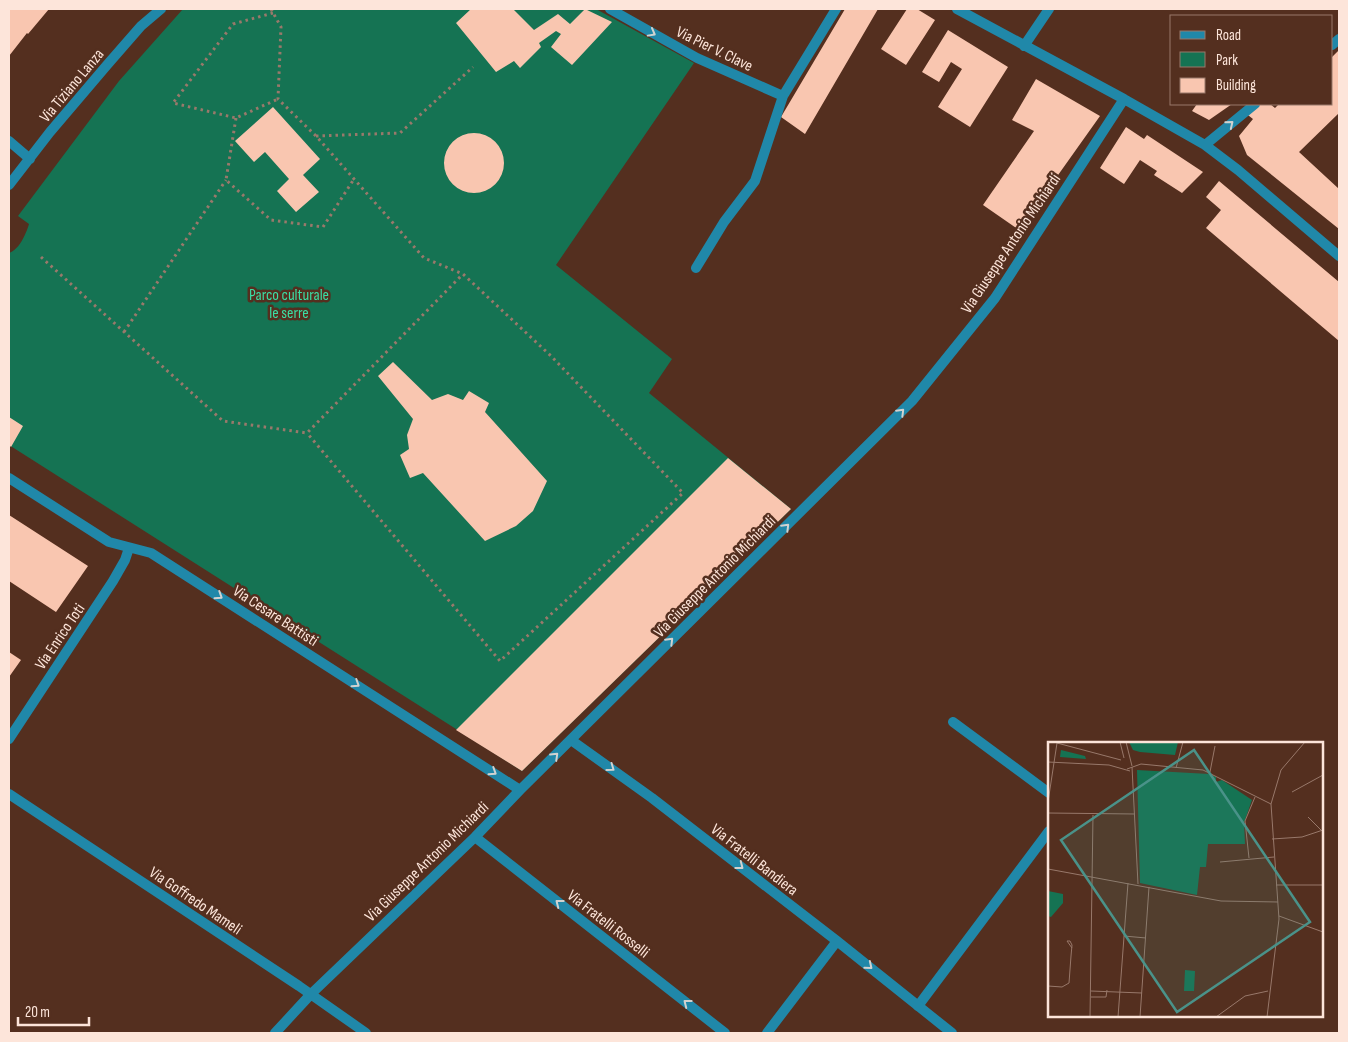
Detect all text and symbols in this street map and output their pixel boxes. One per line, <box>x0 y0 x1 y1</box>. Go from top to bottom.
legend <box>1170 15 1333 105</box>
street label: Via Pier V. Clave <box>673 23 756 76</box>
text: Road <box>1216 26 1241 45</box>
one-way arrow <box>647 27 656 37</box>
street label: Via Tiziano Lanza <box>36 45 108 127</box>
text: Park <box>1216 51 1238 70</box>
text: Building <box>1216 76 1256 95</box>
one-way arrow <box>1224 121 1233 130</box>
street label: Via Giuseppe Antonio Michiardi <box>957 170 1065 317</box>
park label: Parco culturale le serre <box>249 286 329 323</box>
one-way arrow <box>895 409 904 418</box>
street label: Via Giuseppe Antonio Michiardi <box>650 512 780 642</box>
one-way arrow <box>780 523 789 532</box>
street label: Via Cesare Battisti <box>229 582 321 651</box>
one-way arrow <box>214 590 223 599</box>
street label: Via Enrico Toti <box>31 600 89 673</box>
one-way arrow <box>665 638 674 647</box>
one-way arrow <box>350 678 360 687</box>
inset map <box>1048 742 1323 1017</box>
one-way arrow <box>549 752 558 761</box>
one-way arrow <box>605 762 614 772</box>
one-way arrow <box>487 766 496 775</box>
street label: Via Giuseppe Antonio Michiardi <box>361 798 493 926</box>
street label: Via Fratelli Bandiera <box>707 820 801 900</box>
one-way arrow <box>734 860 744 869</box>
street label: Via Goffredo Mameli <box>145 863 245 939</box>
street label: Via Fratelli Rosselli <box>563 886 653 962</box>
one-way arrow <box>555 900 565 909</box>
one-way arrow <box>863 960 872 969</box>
scale bar <box>18 994 89 1026</box>
one-way arrow <box>684 1001 693 1009</box>
text: 20 m <box>25 1003 50 1022</box>

